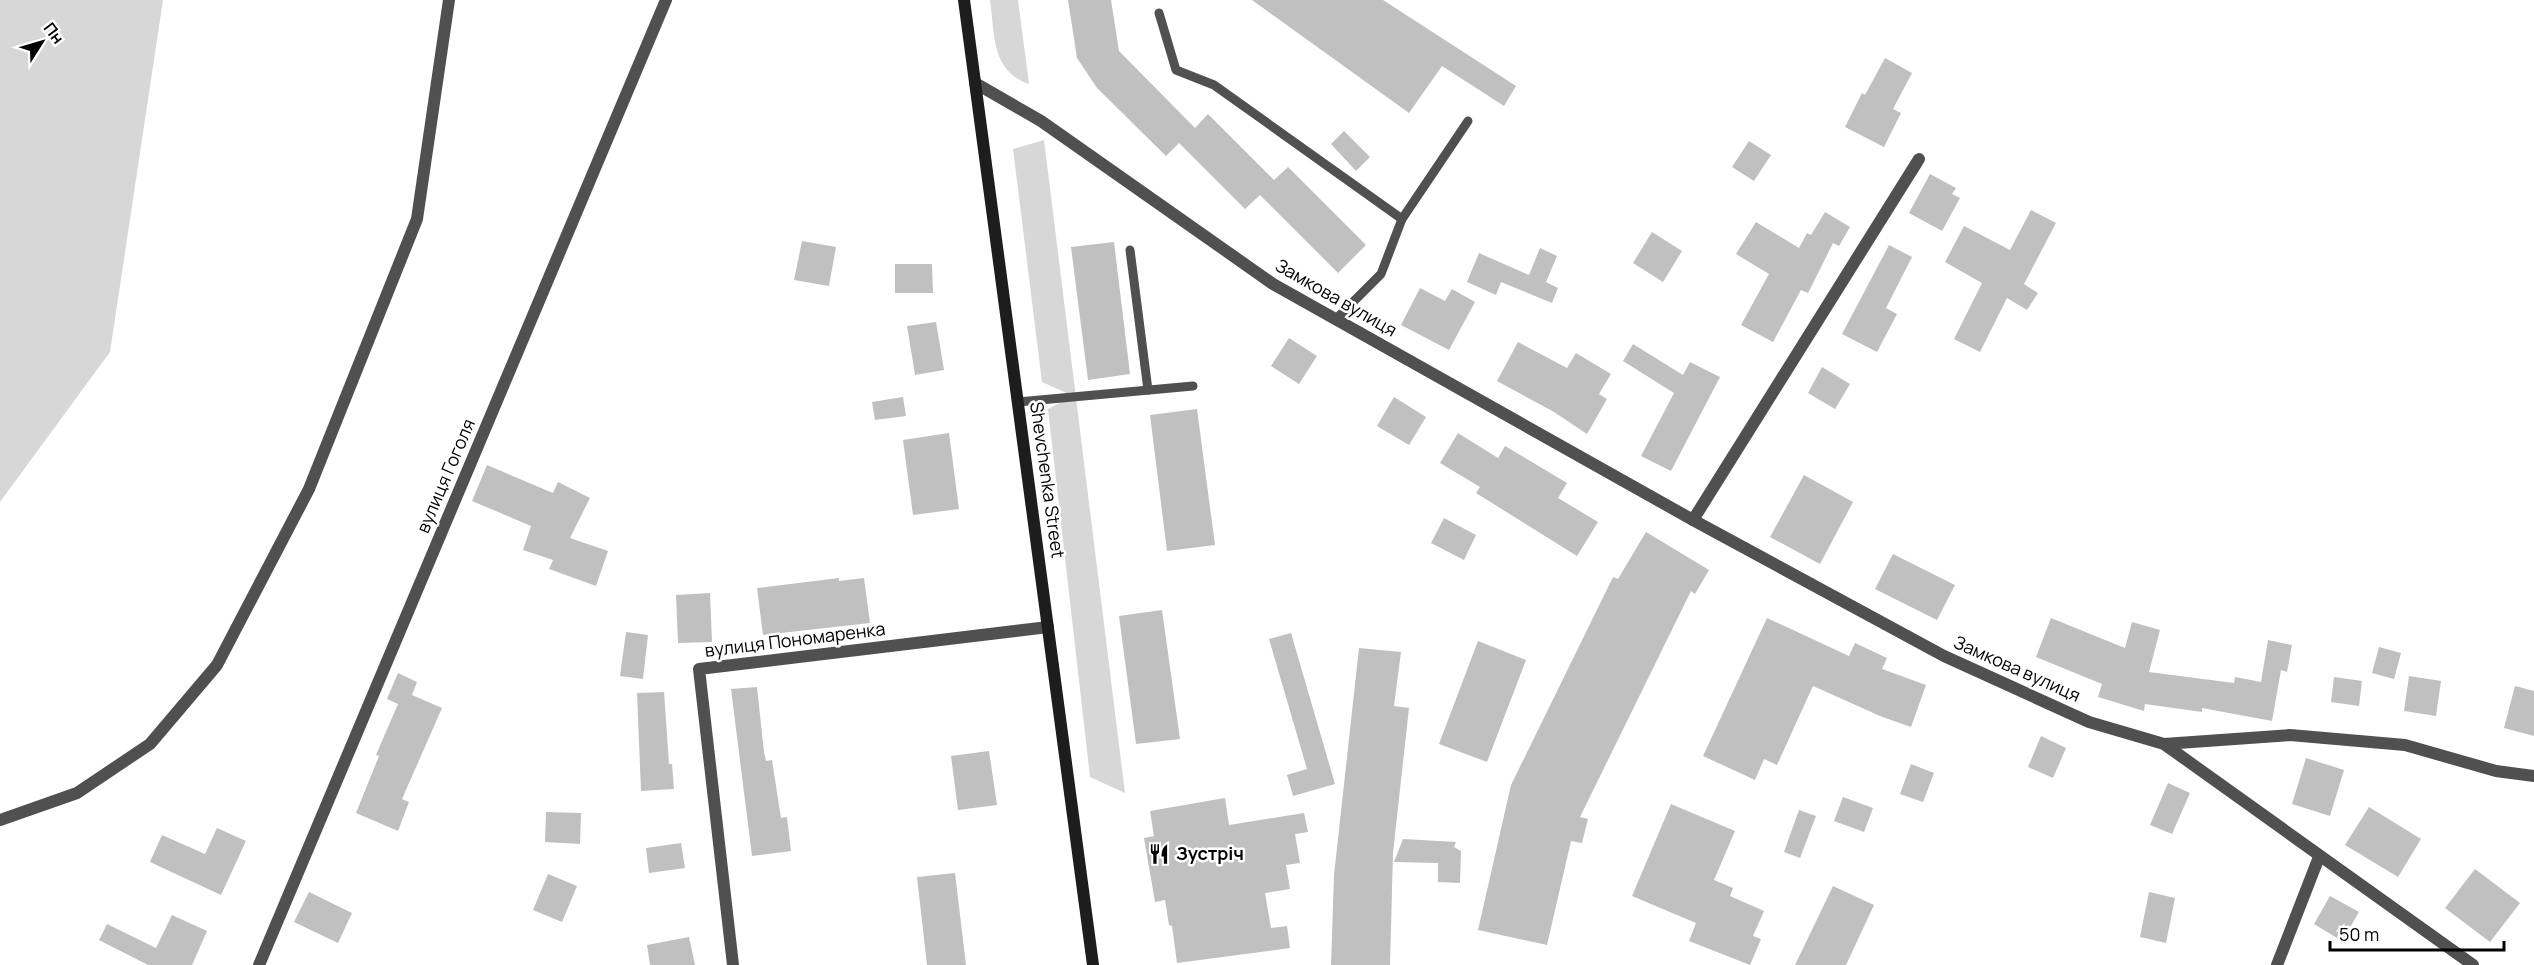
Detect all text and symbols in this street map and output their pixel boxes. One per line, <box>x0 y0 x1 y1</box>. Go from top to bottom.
north arrow <box>12 12 72 72</box>
text: Пн <box>39 18 69 48</box>
street label: Замкова вулиця <box>1271 253 1402 342</box>
street label: Shevchenka Street <box>1025 400 1071 560</box>
street label: вулиця Гоголя <box>410 415 480 536</box>
street label: вулиця Пономаренка <box>703 616 886 662</box>
street label: Замкова вулиця <box>1950 629 2085 707</box>
place label: Зустріч <box>1176 841 1244 865</box>
restaurant icon: Зустріч <box>1147 842 1171 866</box>
scale bar <box>2330 914 2504 952</box>
text: 50 m <box>2339 922 2379 946</box>

